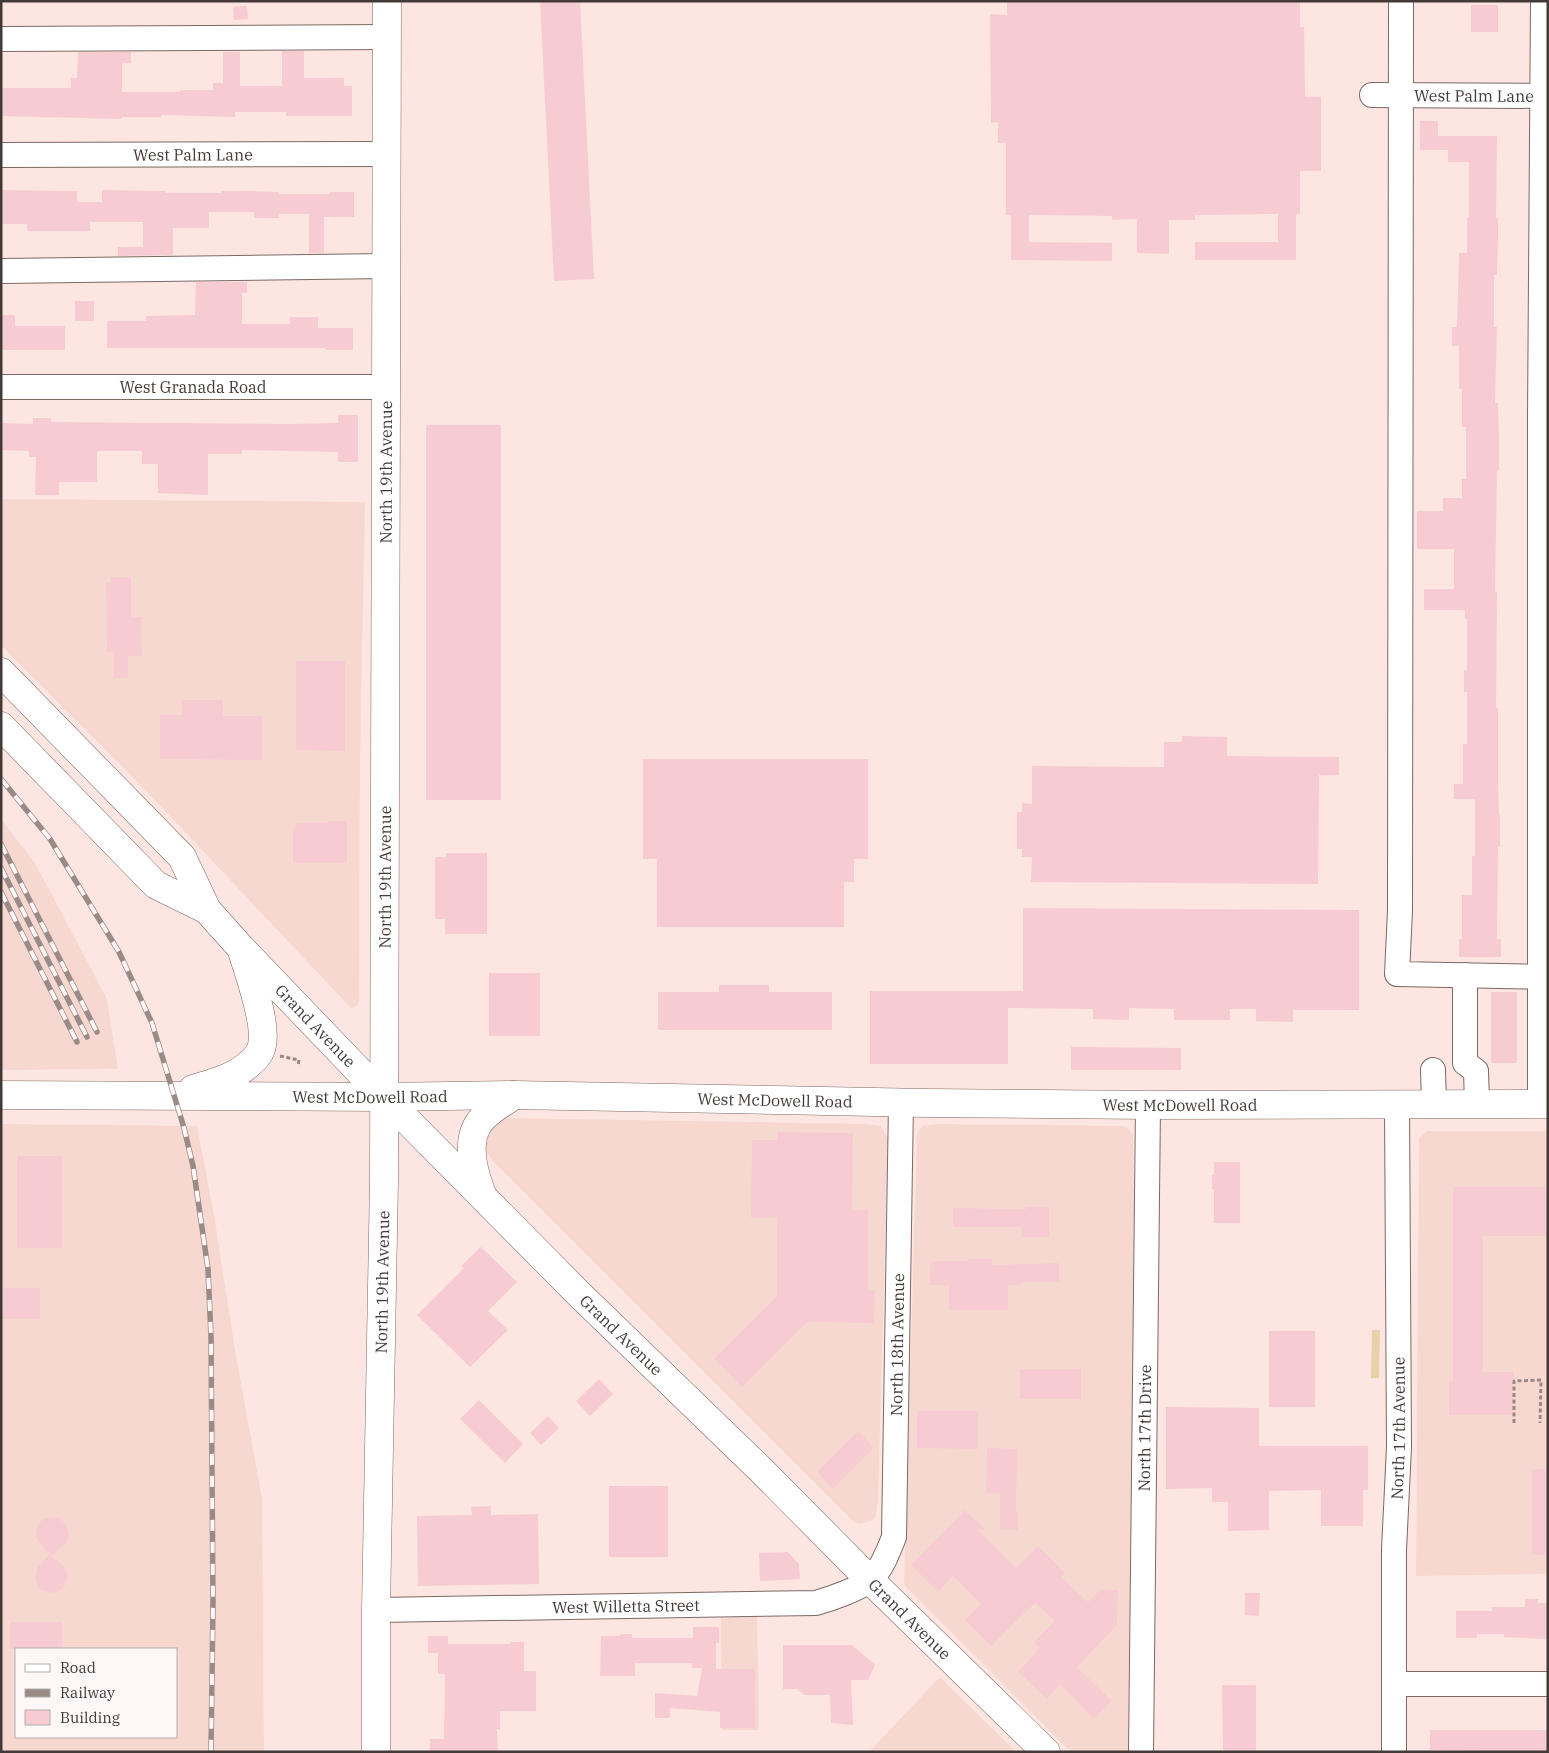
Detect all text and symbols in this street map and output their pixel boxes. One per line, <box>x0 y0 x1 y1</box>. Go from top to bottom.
street label: West Palm Lane <box>1414 85 1534 106</box>
street label: West Palm Lane <box>133 144 253 165</box>
street label: West Granada Road <box>119 377 267 397</box>
street label: North 19th Avenue <box>376 401 396 544</box>
street label: North 19th Avenue <box>375 806 395 949</box>
street label: Grand Avenue <box>271 980 360 1071</box>
street label: West McDowell Road <box>292 1086 448 1107</box>
street label: West McDowell Road <box>697 1089 853 1112</box>
street label: West McDowell Road <box>1102 1095 1258 1115</box>
street label: North 19th Avenue <box>371 1210 393 1354</box>
street label: North 18th Avenue <box>886 1273 908 1416</box>
street label: Grand Avenue <box>576 1290 667 1379</box>
street label: North 17th Avenue <box>1386 1357 1409 1500</box>
street label: North 17th Drive <box>1134 1364 1155 1492</box>
street label: Grand Avenue <box>865 1574 955 1664</box>
street label: West Willetta Street <box>552 1595 700 1617</box>
legend <box>15 1648 178 1738</box>
text: Road <box>60 1658 96 1677</box>
text: Railway <box>60 1683 115 1702</box>
text: Building <box>60 1708 120 1727</box>

